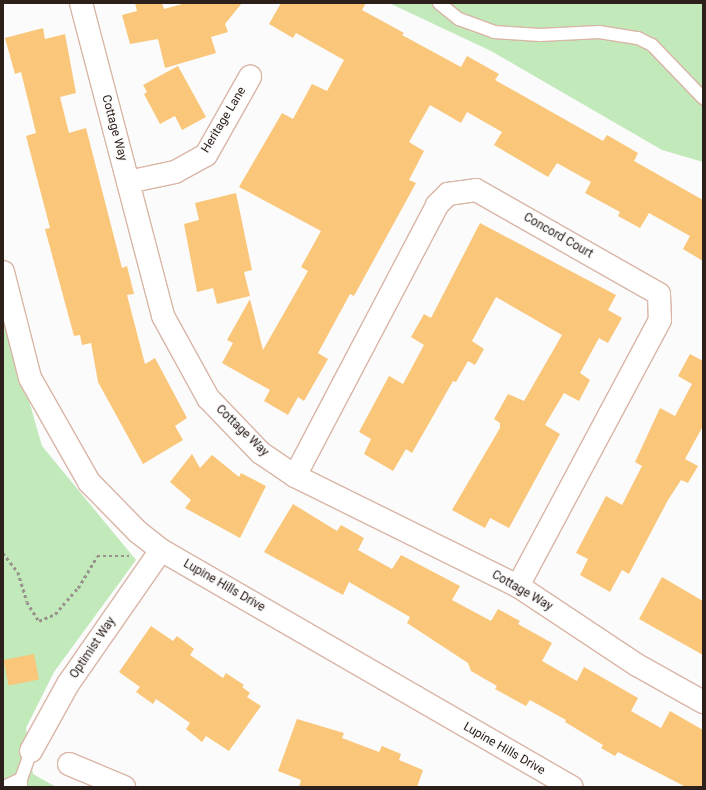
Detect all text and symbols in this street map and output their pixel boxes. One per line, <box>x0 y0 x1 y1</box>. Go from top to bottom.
street label: Heritage Lane <box>199 84 249 156</box>
street label: Cottage Way <box>98 93 130 163</box>
street label: Concord Court <box>521 210 595 262</box>
street label: Cottage Way <box>213 402 271 460</box>
street label: Lupine Hills Drive <box>181 557 267 615</box>
street label: Cottage Way <box>489 568 555 614</box>
street label: Optimist Way <box>67 615 119 681</box>
street label: Lupine Hills Drive <box>461 720 547 778</box>

